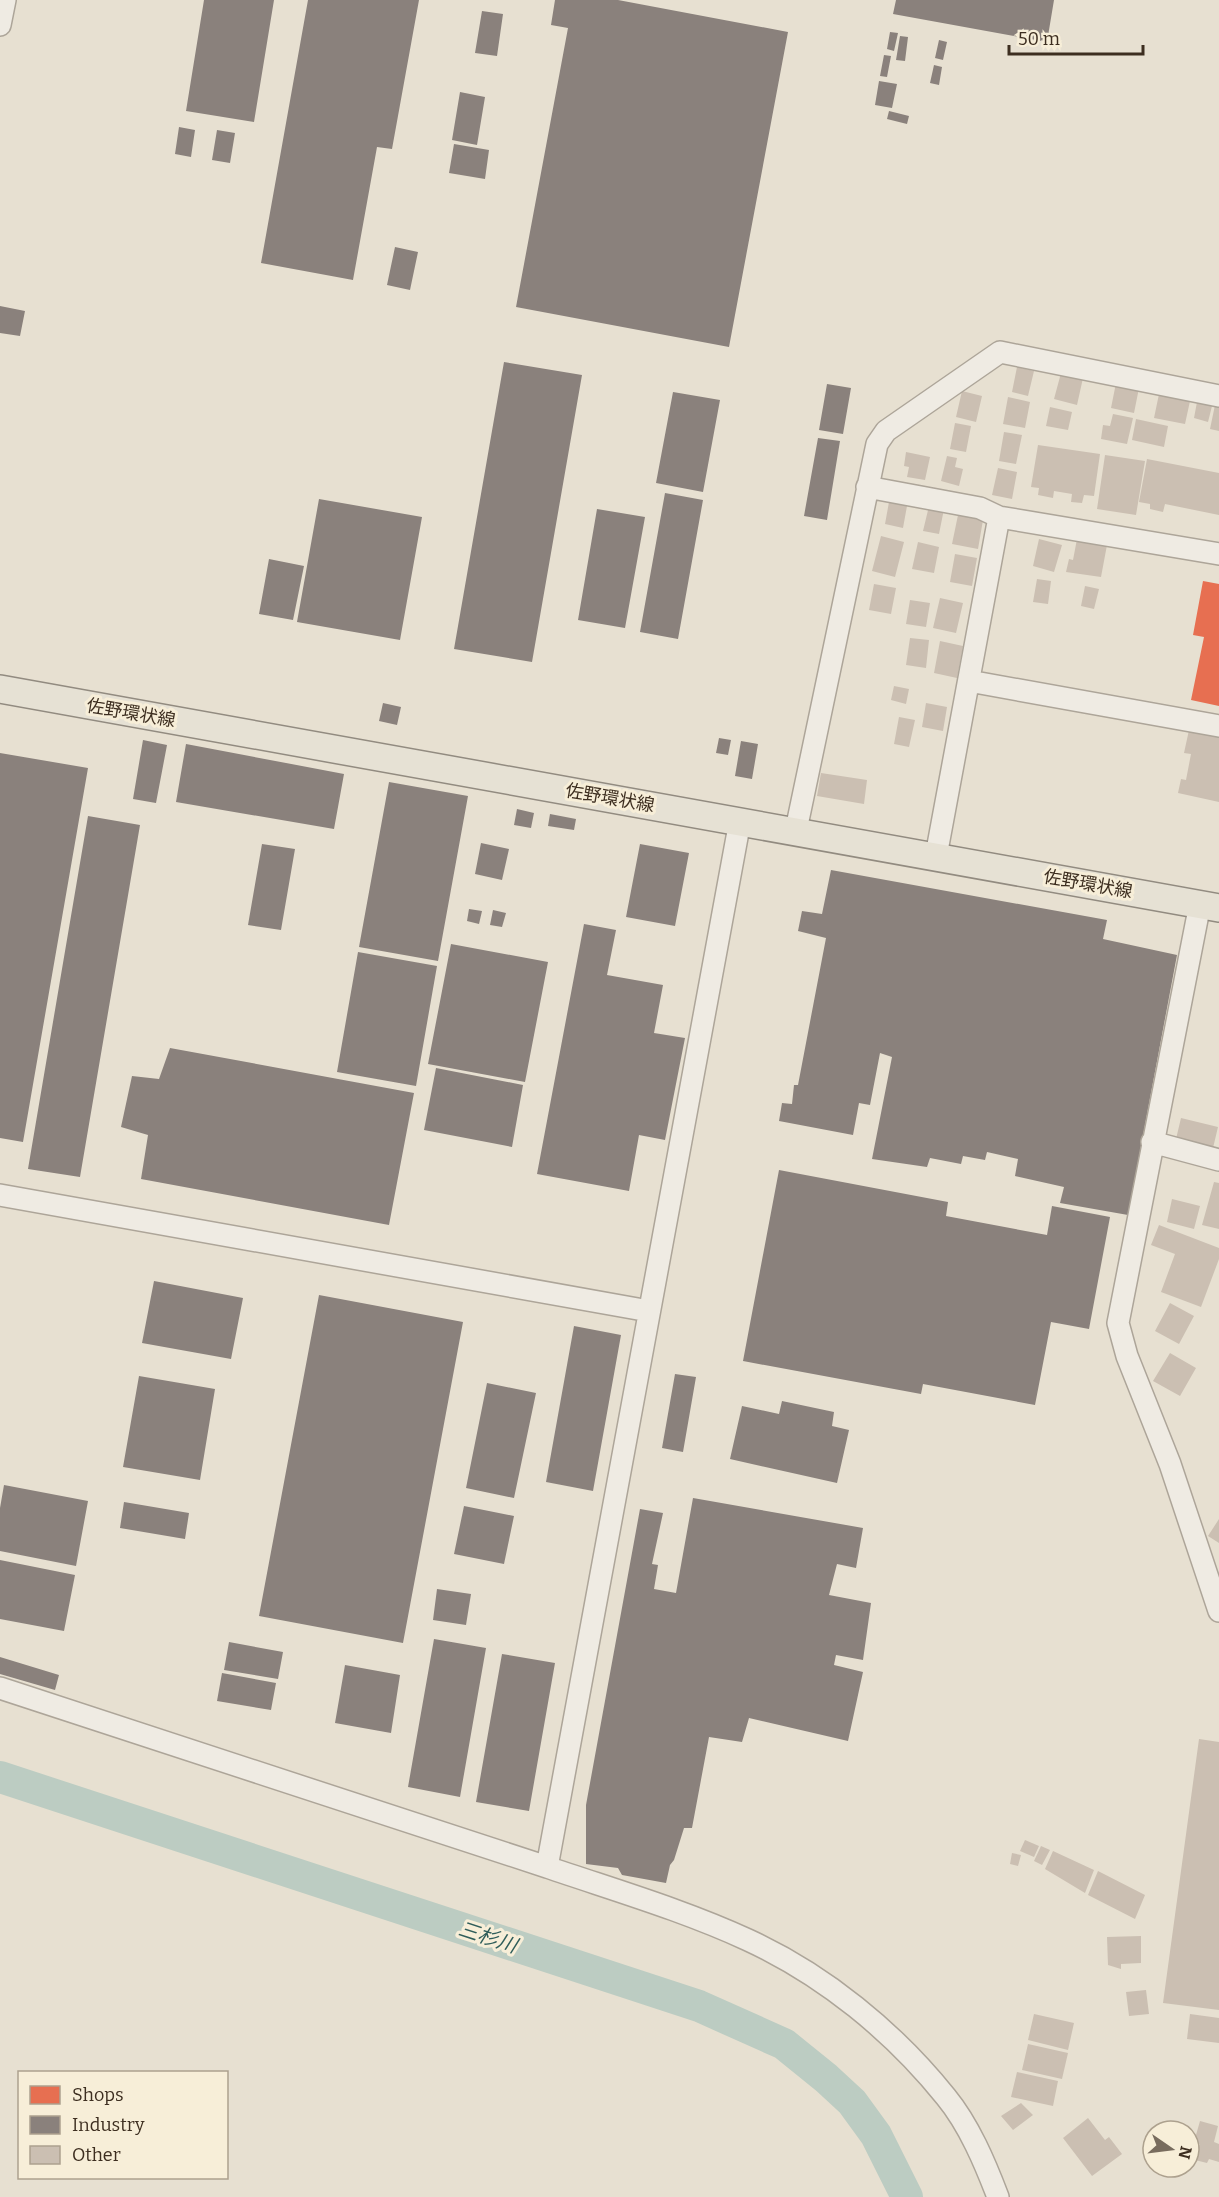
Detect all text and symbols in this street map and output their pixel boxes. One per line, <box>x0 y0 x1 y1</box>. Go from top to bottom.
scale bar <box>1009 18 1142 56</box>
text: 50 m <box>1018 28 1060 50</box>
street label: 佐野環状線 <box>85 694 177 732</box>
street label: 佐野環状線 <box>564 779 656 817</box>
street label: 佐野環状線 <box>1042 865 1134 903</box>
water label: 三杉川 <box>456 1916 522 1958</box>
legend <box>18 2071 228 2179</box>
text: Shops <box>72 2084 124 2106</box>
text: Industry <box>72 2114 145 2136</box>
north arrow <box>1141 2119 1201 2179</box>
text: Other <box>72 2144 121 2166</box>
text: N <box>1174 2144 1196 2161</box>

